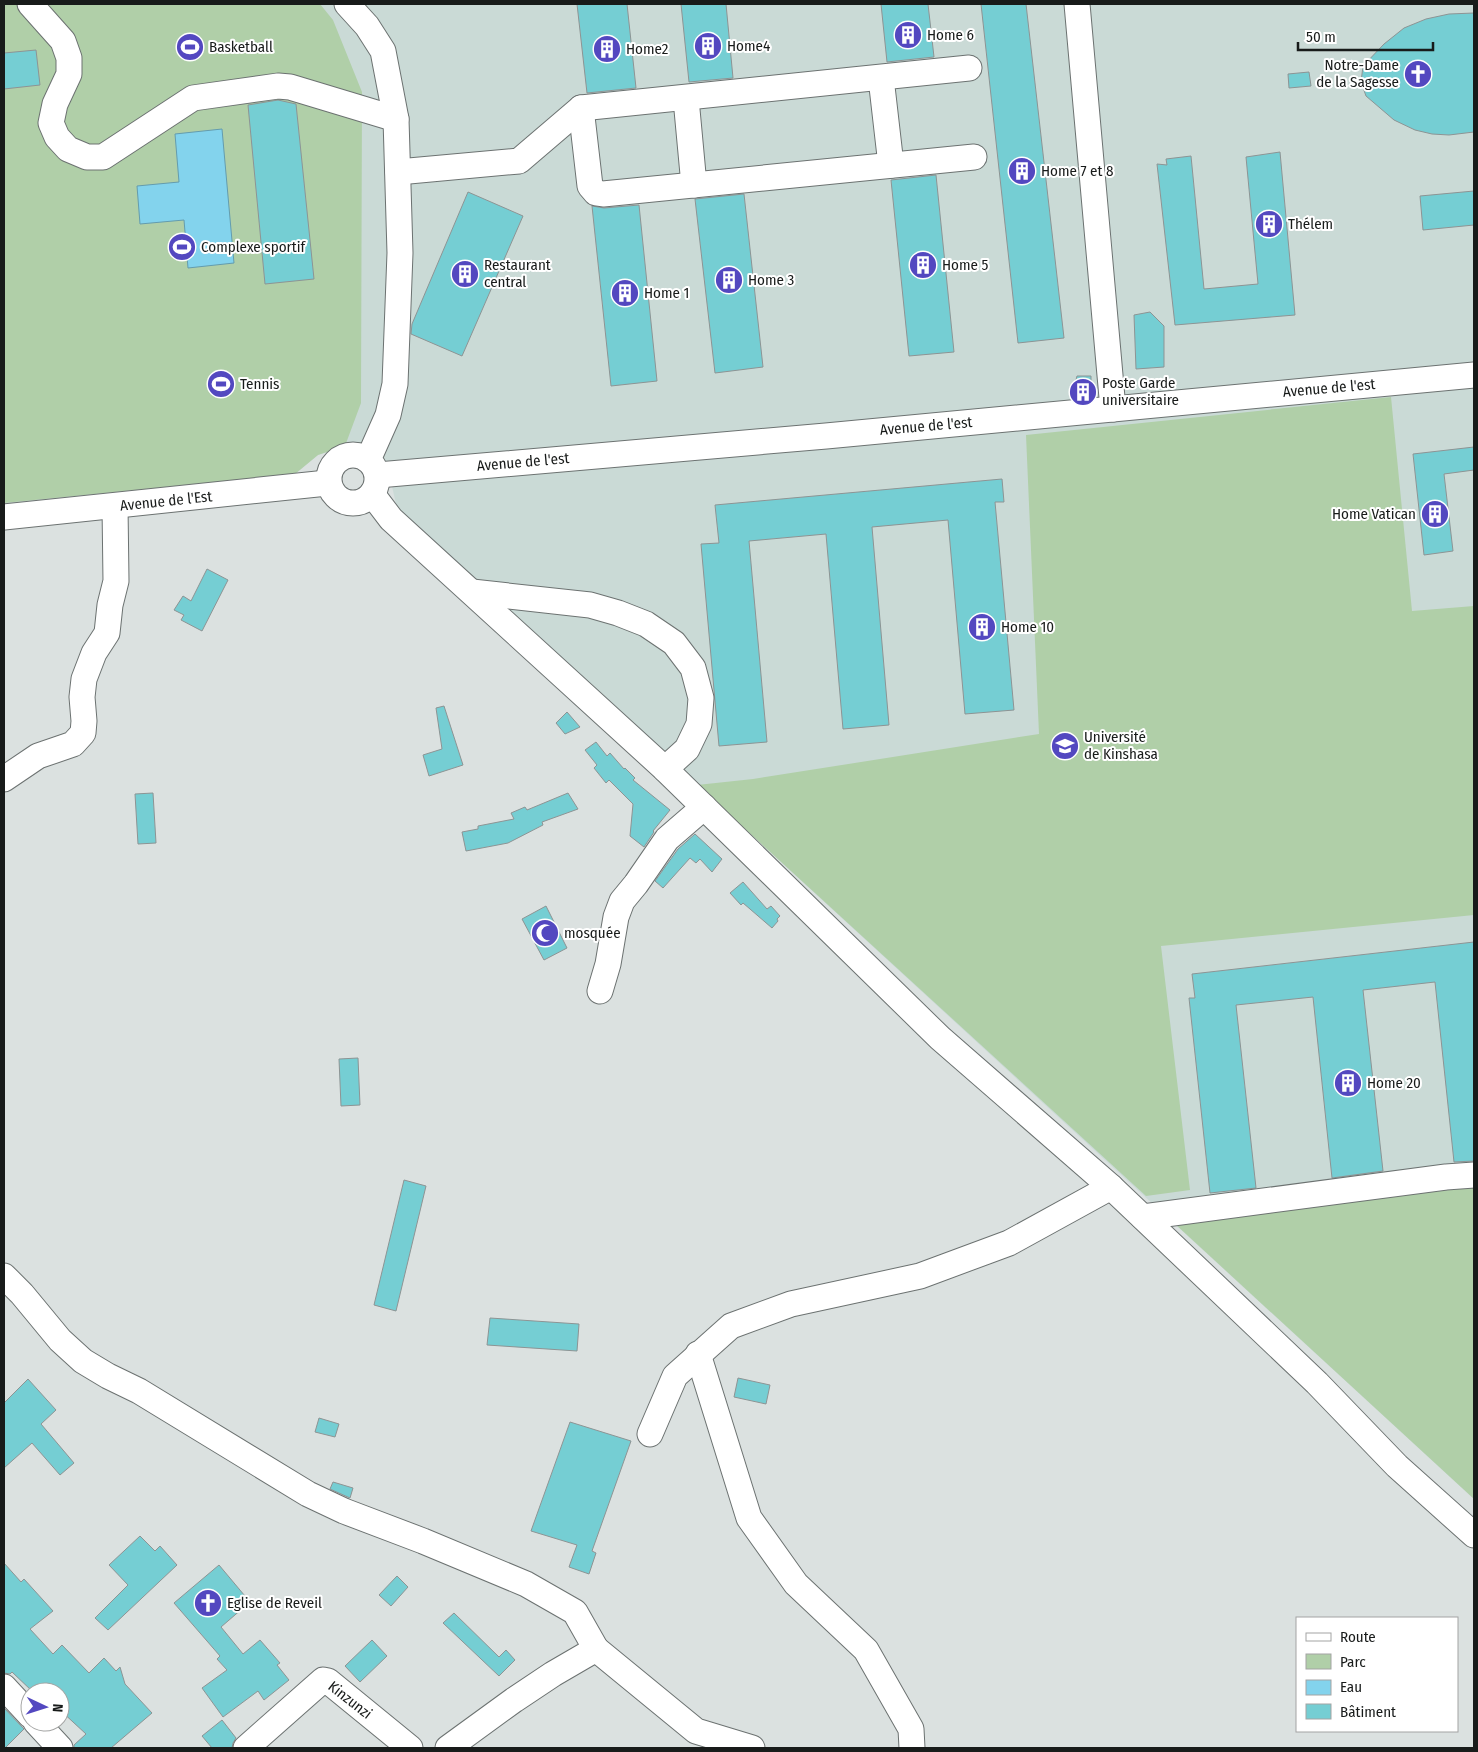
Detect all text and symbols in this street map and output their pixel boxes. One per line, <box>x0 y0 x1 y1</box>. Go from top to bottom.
building icon: Home 6 <box>893 20 923 50</box>
scale bar <box>1298 20 1433 52</box>
place label: Home 6 <box>927 26 974 44</box>
text: 50 m <box>1306 28 1336 46</box>
building icon: Home4 <box>693 31 723 61</box>
sports icon: Basketball <box>175 32 205 62</box>
building icon: Home2 <box>592 34 622 64</box>
place label: Home4 <box>727 37 770 55</box>
place label: Basketball <box>209 38 273 56</box>
place label: Home2 <box>626 40 669 58</box>
place label: Notre-Dame de la Sagesse <box>1316 56 1399 91</box>
church icon: Notre-Dame de la Sagesse <box>1403 59 1433 89</box>
building icon: Home 7 et 8 <box>1007 156 1037 186</box>
place label: Home 7 et 8 <box>1041 162 1113 180</box>
building icon: Thélem <box>1254 209 1284 239</box>
place label: Thélem <box>1288 215 1333 233</box>
sports icon: Complexe sportif <box>167 232 197 262</box>
place label: Complexe sportif <box>201 238 306 256</box>
building icon: Home 5 <box>908 250 938 280</box>
place label: Restaurant central <box>484 256 551 291</box>
place label: Home 5 <box>942 256 988 274</box>
building icon: Restaurant central <box>450 259 480 289</box>
building icon: Home 3 <box>714 265 744 295</box>
place label: Home 3 <box>748 271 794 289</box>
building icon: Home 1 <box>610 278 640 308</box>
place label: Home 1 <box>644 284 689 302</box>
sports icon: Tennis <box>206 369 236 399</box>
place label: Poste Garde universitaire <box>1102 374 1179 409</box>
place label: Tennis <box>240 375 280 393</box>
street label: Avenue de l'est <box>1282 375 1376 401</box>
building icon: Poste Garde universitaire <box>1068 377 1098 407</box>
street label: Avenue de l'est <box>879 413 973 439</box>
street label: Avenue de l'est <box>476 449 570 475</box>
street label: Avenue de l'Est <box>119 487 213 515</box>
building icon: Home Vatican <box>1420 499 1450 529</box>
place label: Home Vatican <box>1332 505 1416 523</box>
building icon: Home 10 <box>967 612 997 642</box>
place label: Home 10 <box>1001 618 1054 636</box>
place label: Université de Kinshasa <box>1084 728 1158 763</box>
school or university icon: Université de Kinshasa <box>1050 731 1080 761</box>
mosque icon: mosquée <box>530 918 560 948</box>
place label: mosquée <box>564 924 621 942</box>
building icon: Home 20 <box>1333 1068 1363 1098</box>
place label: Home 20 <box>1367 1074 1421 1092</box>
church icon: Eglise de Reveil <box>193 1588 223 1618</box>
place label: Eglise de Reveil <box>227 1594 322 1612</box>
legend <box>1296 1617 1458 1732</box>
text: Route <box>1340 1628 1376 1646</box>
text: Parc <box>1340 1653 1366 1671</box>
street label: Kinzunzi <box>324 1677 376 1723</box>
text: Eau <box>1340 1678 1362 1696</box>
north arrow <box>20 1682 70 1732</box>
text: N <box>49 1703 66 1713</box>
text: Bâtiment <box>1340 1703 1396 1721</box>

